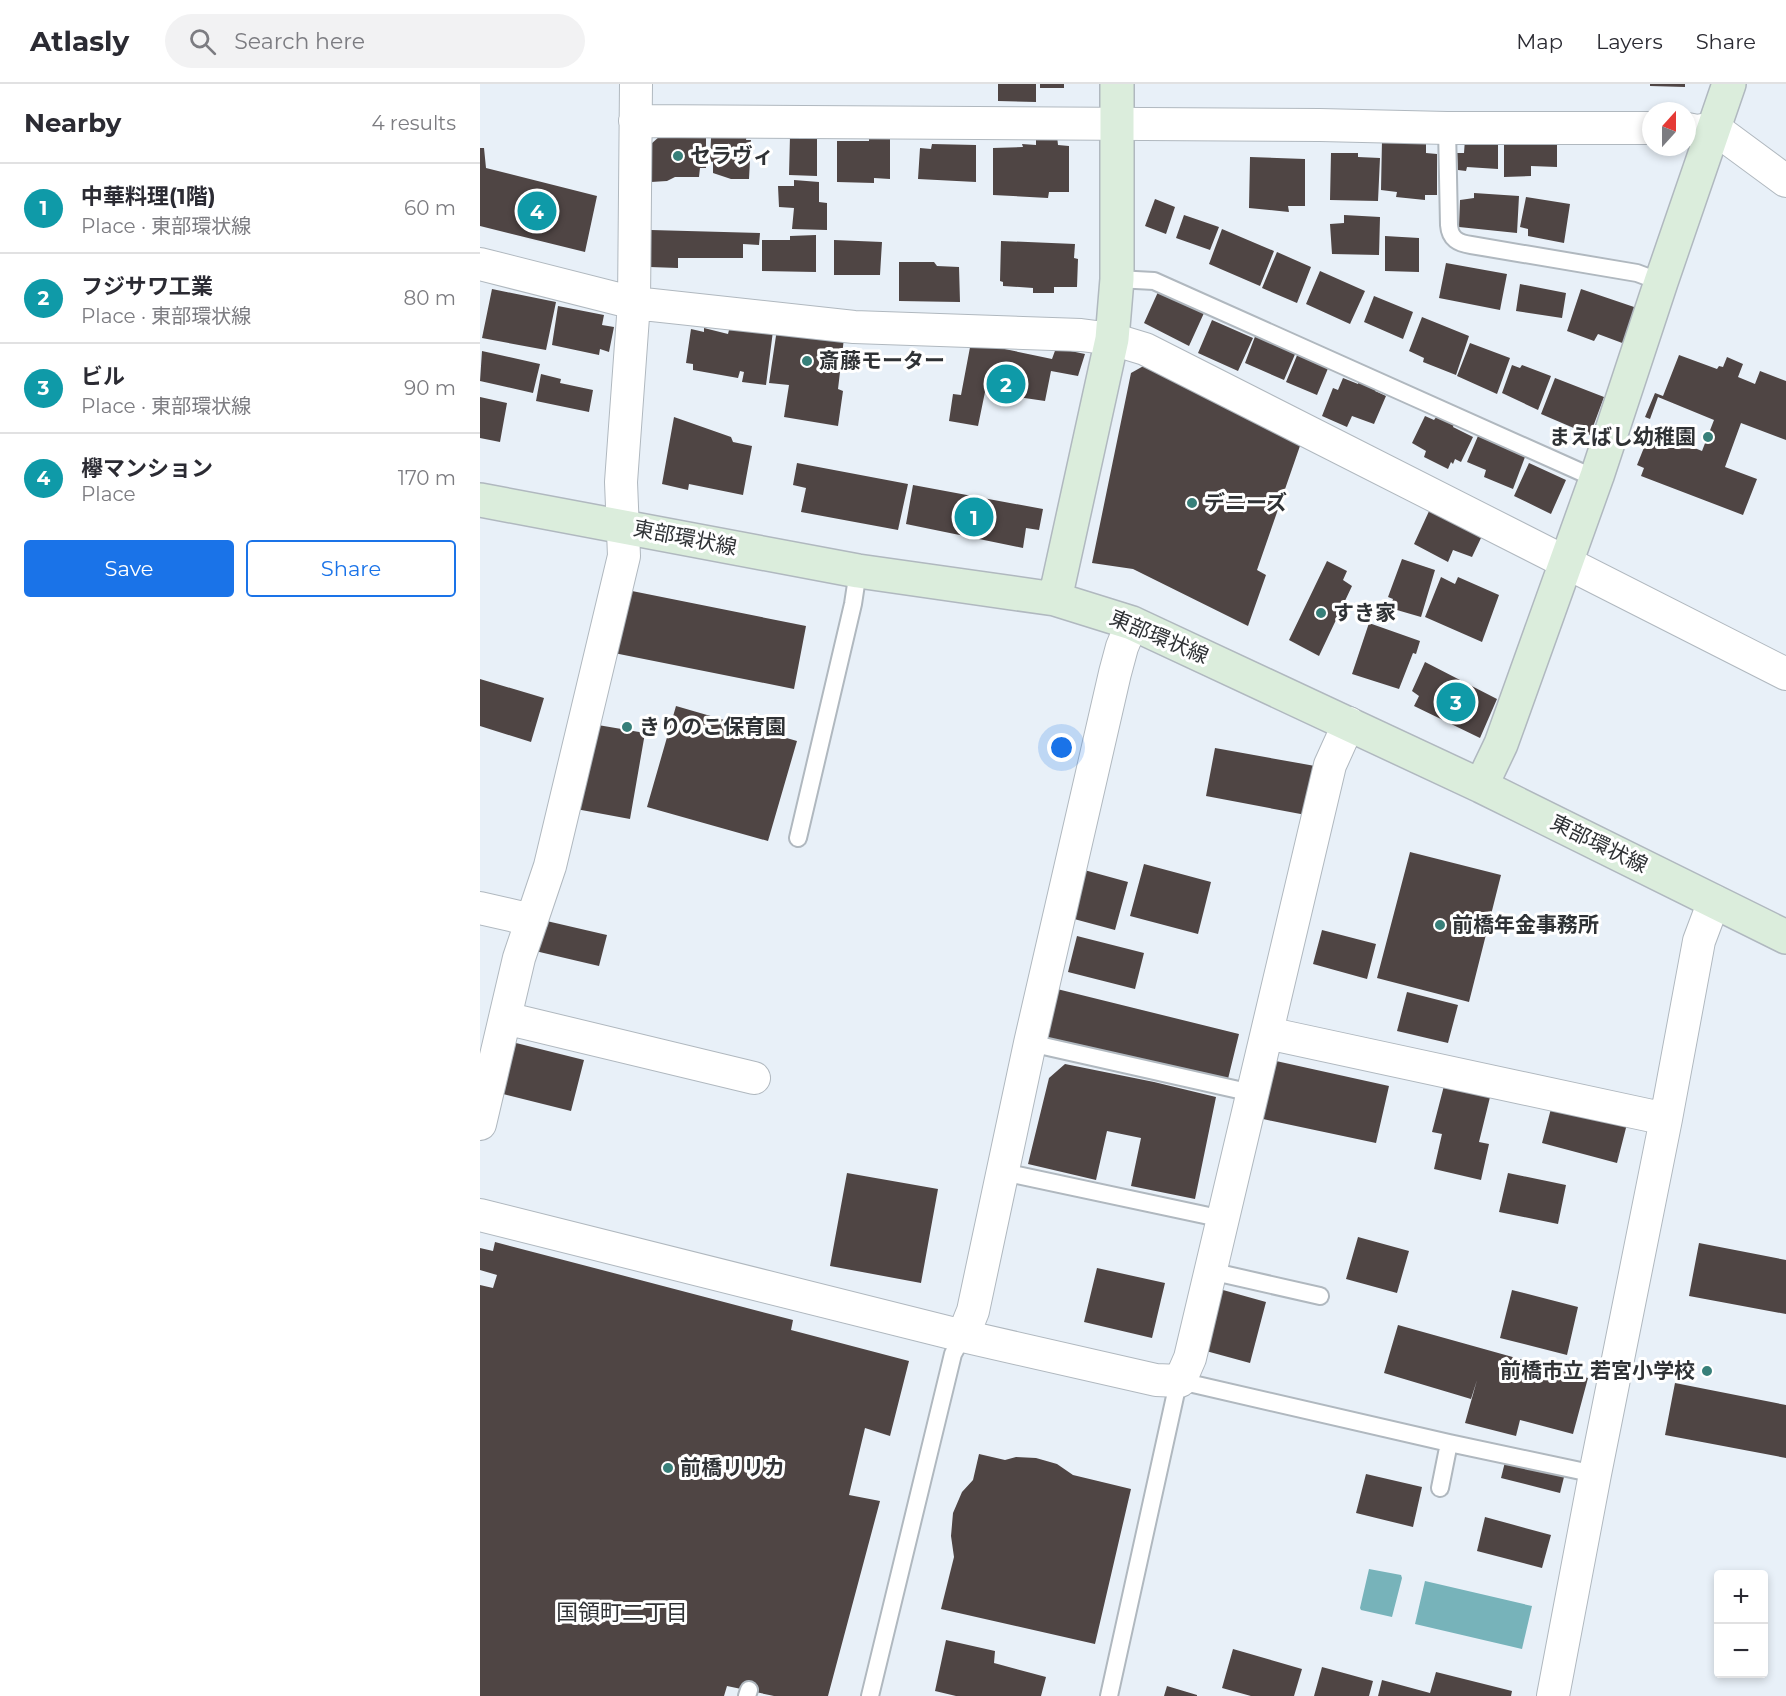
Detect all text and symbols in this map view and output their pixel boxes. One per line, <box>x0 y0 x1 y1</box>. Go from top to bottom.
search box <box>165 14 585 68</box>
text: Atlasly <box>30 24 129 58</box>
icon: search <box>186 25 219 58</box>
text: Search here <box>234 28 365 55</box>
text: Map <box>1516 29 1563 54</box>
text: Layers <box>1596 29 1663 54</box>
text: Share <box>1696 29 1756 54</box>
north arrow <box>1642 102 1696 156</box>
text: Nearby <box>24 107 121 139</box>
text: 4 results <box>371 111 456 135</box>
place label: セラヴィ <box>690 143 774 168</box>
marker: セラヴィ <box>671 149 685 163</box>
text: 中華料理(1階) <box>81 183 216 210</box>
pin: 4 <box>518 188 556 234</box>
text: 1 <box>40 196 47 220</box>
text: 60 m <box>404 196 456 220</box>
text: Place · 東部環状線 <box>81 214 251 238</box>
text: フジサワ工業 <box>81 273 213 300</box>
text: 2 <box>38 286 49 310</box>
text: 80 m <box>404 286 456 310</box>
text: Place · 東部環状線 <box>81 304 251 328</box>
place label: 斎藤モーター <box>819 348 945 373</box>
marker: 斎藤モーター <box>800 354 814 368</box>
pin: 2 <box>986 362 1026 406</box>
text: ビル <box>81 363 125 390</box>
text: 3 <box>38 376 49 400</box>
text: 90 m <box>404 376 456 400</box>
text: Place · 東部環状線 <box>81 394 251 418</box>
place label: まえばし幼稚園 <box>1549 424 1696 449</box>
marker: まえばし幼稚園 <box>1701 430 1715 444</box>
text: 欅マンション <box>81 455 213 482</box>
text: 4 <box>37 466 50 490</box>
text: 170 m <box>398 466 456 490</box>
text: Place <box>81 482 136 506</box>
place label: デニーズ <box>1204 490 1287 515</box>
pin: 1 <box>954 494 994 540</box>
marker: デニーズ <box>1185 496 1199 510</box>
street label: 東部環状線 <box>631 515 739 560</box>
button: Save <box>24 540 234 597</box>
button: Share <box>246 540 456 597</box>
place label: すき家 <box>1333 600 1396 625</box>
street label: 東部環状線 <box>1106 605 1212 669</box>
marker: すき家 <box>1314 606 1328 620</box>
pin: 3 <box>1436 680 1476 724</box>
place label: きりのこ保育園 <box>639 714 786 739</box>
marker: きりのこ保育園 <box>620 720 634 734</box>
your location <box>1047 733 1076 762</box>
street label: 東部環状線 <box>1547 809 1652 878</box>
place label: 前橋年金事務所 <box>1452 912 1599 937</box>
marker: 前橋年金事務所 <box>1433 918 1447 932</box>
place label: 前橋市立 若宮小学校 <box>1500 1358 1695 1383</box>
marker: 前橋市立 若宮小学校 <box>1700 1364 1714 1378</box>
place label: 前橋リリカ <box>680 1455 785 1480</box>
marker: 前橋リリカ <box>661 1461 675 1475</box>
map controls <box>1714 1570 1768 1678</box>
button: + <box>1714 1570 1768 1624</box>
district label: 国領町二丁目 <box>556 1599 688 1626</box>
button: − <box>1714 1624 1768 1678</box>

